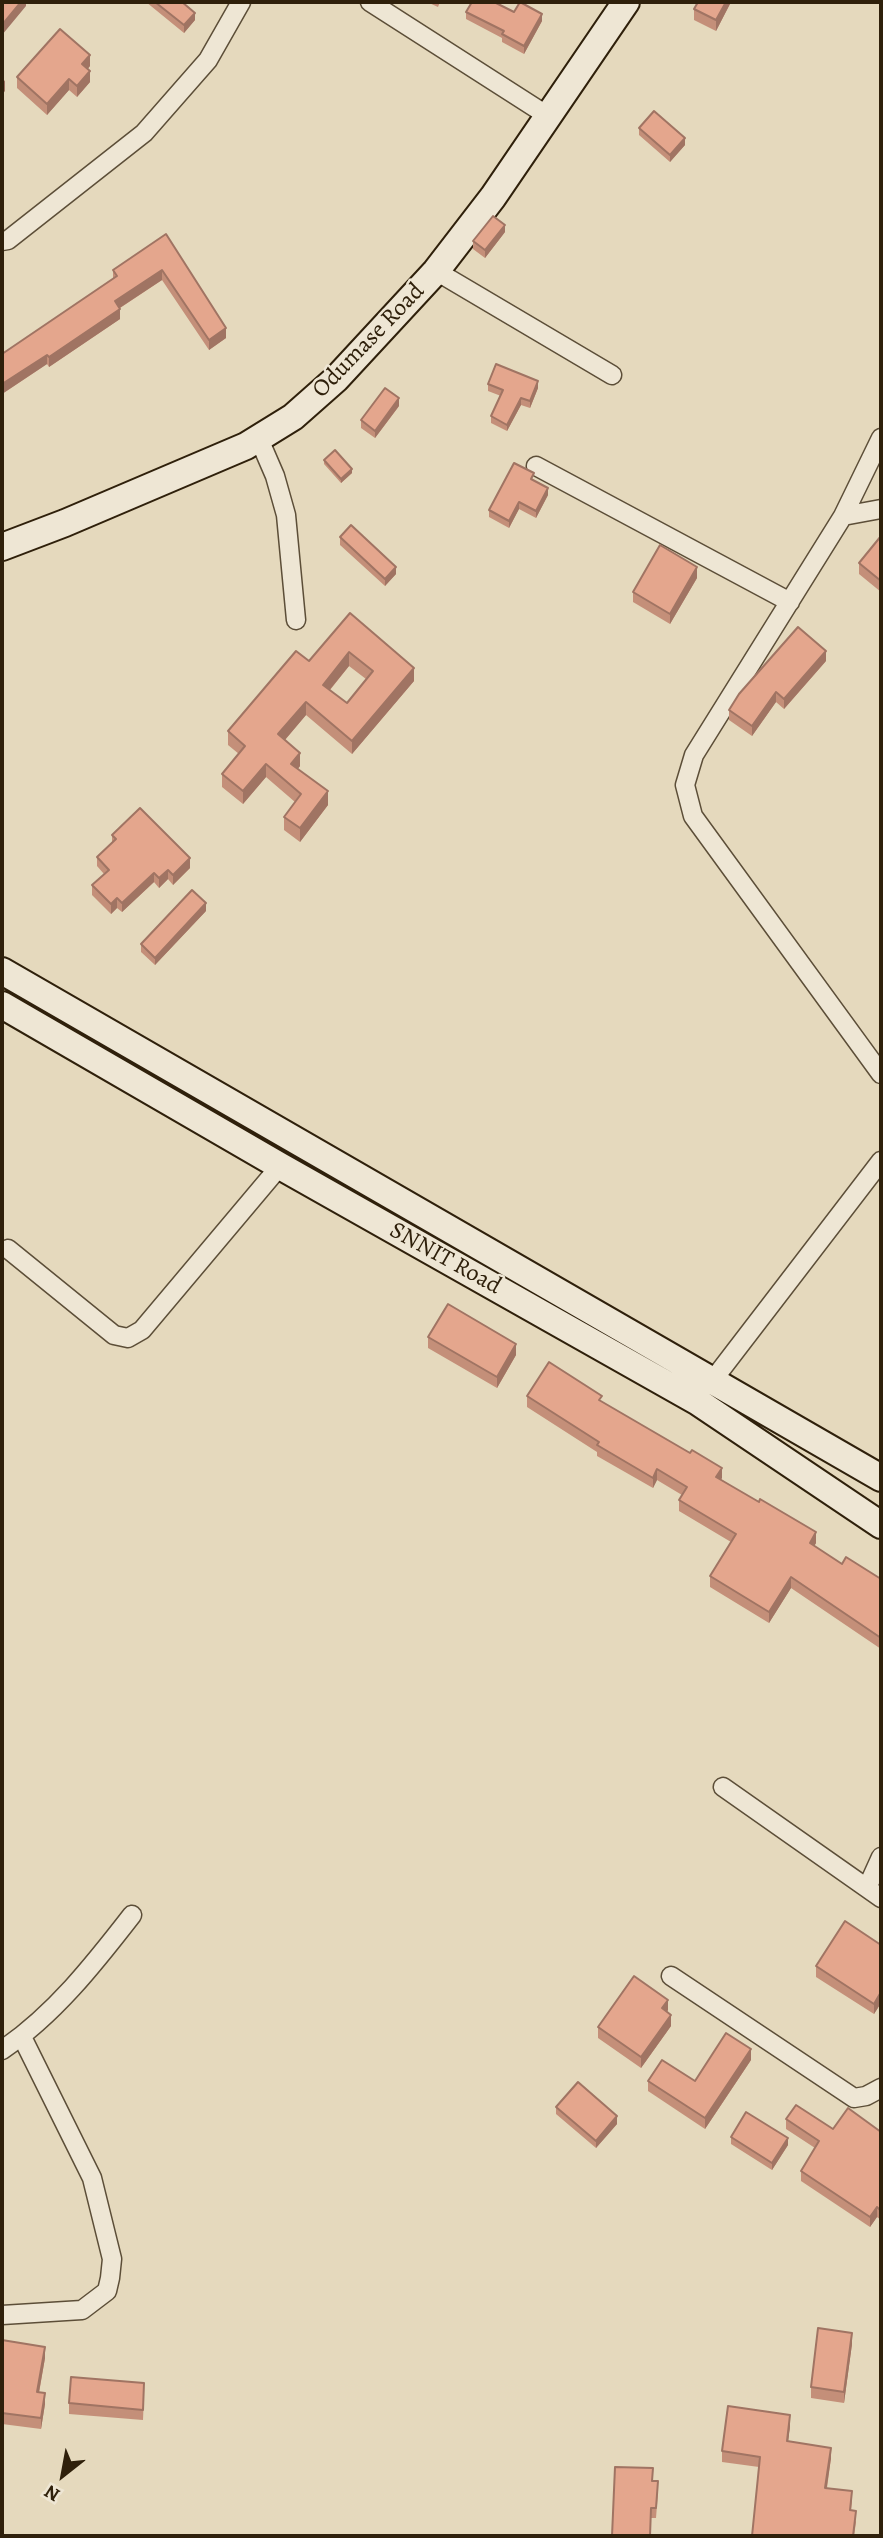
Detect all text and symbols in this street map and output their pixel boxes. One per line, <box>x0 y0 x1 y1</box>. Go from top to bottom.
street label: Odumase Road <box>307 277 431 405</box>
street label: SNNIT Road <box>384 1217 506 1301</box>
north arrow <box>28 2440 98 2510</box>
text: N <box>40 2478 65 2508</box>

